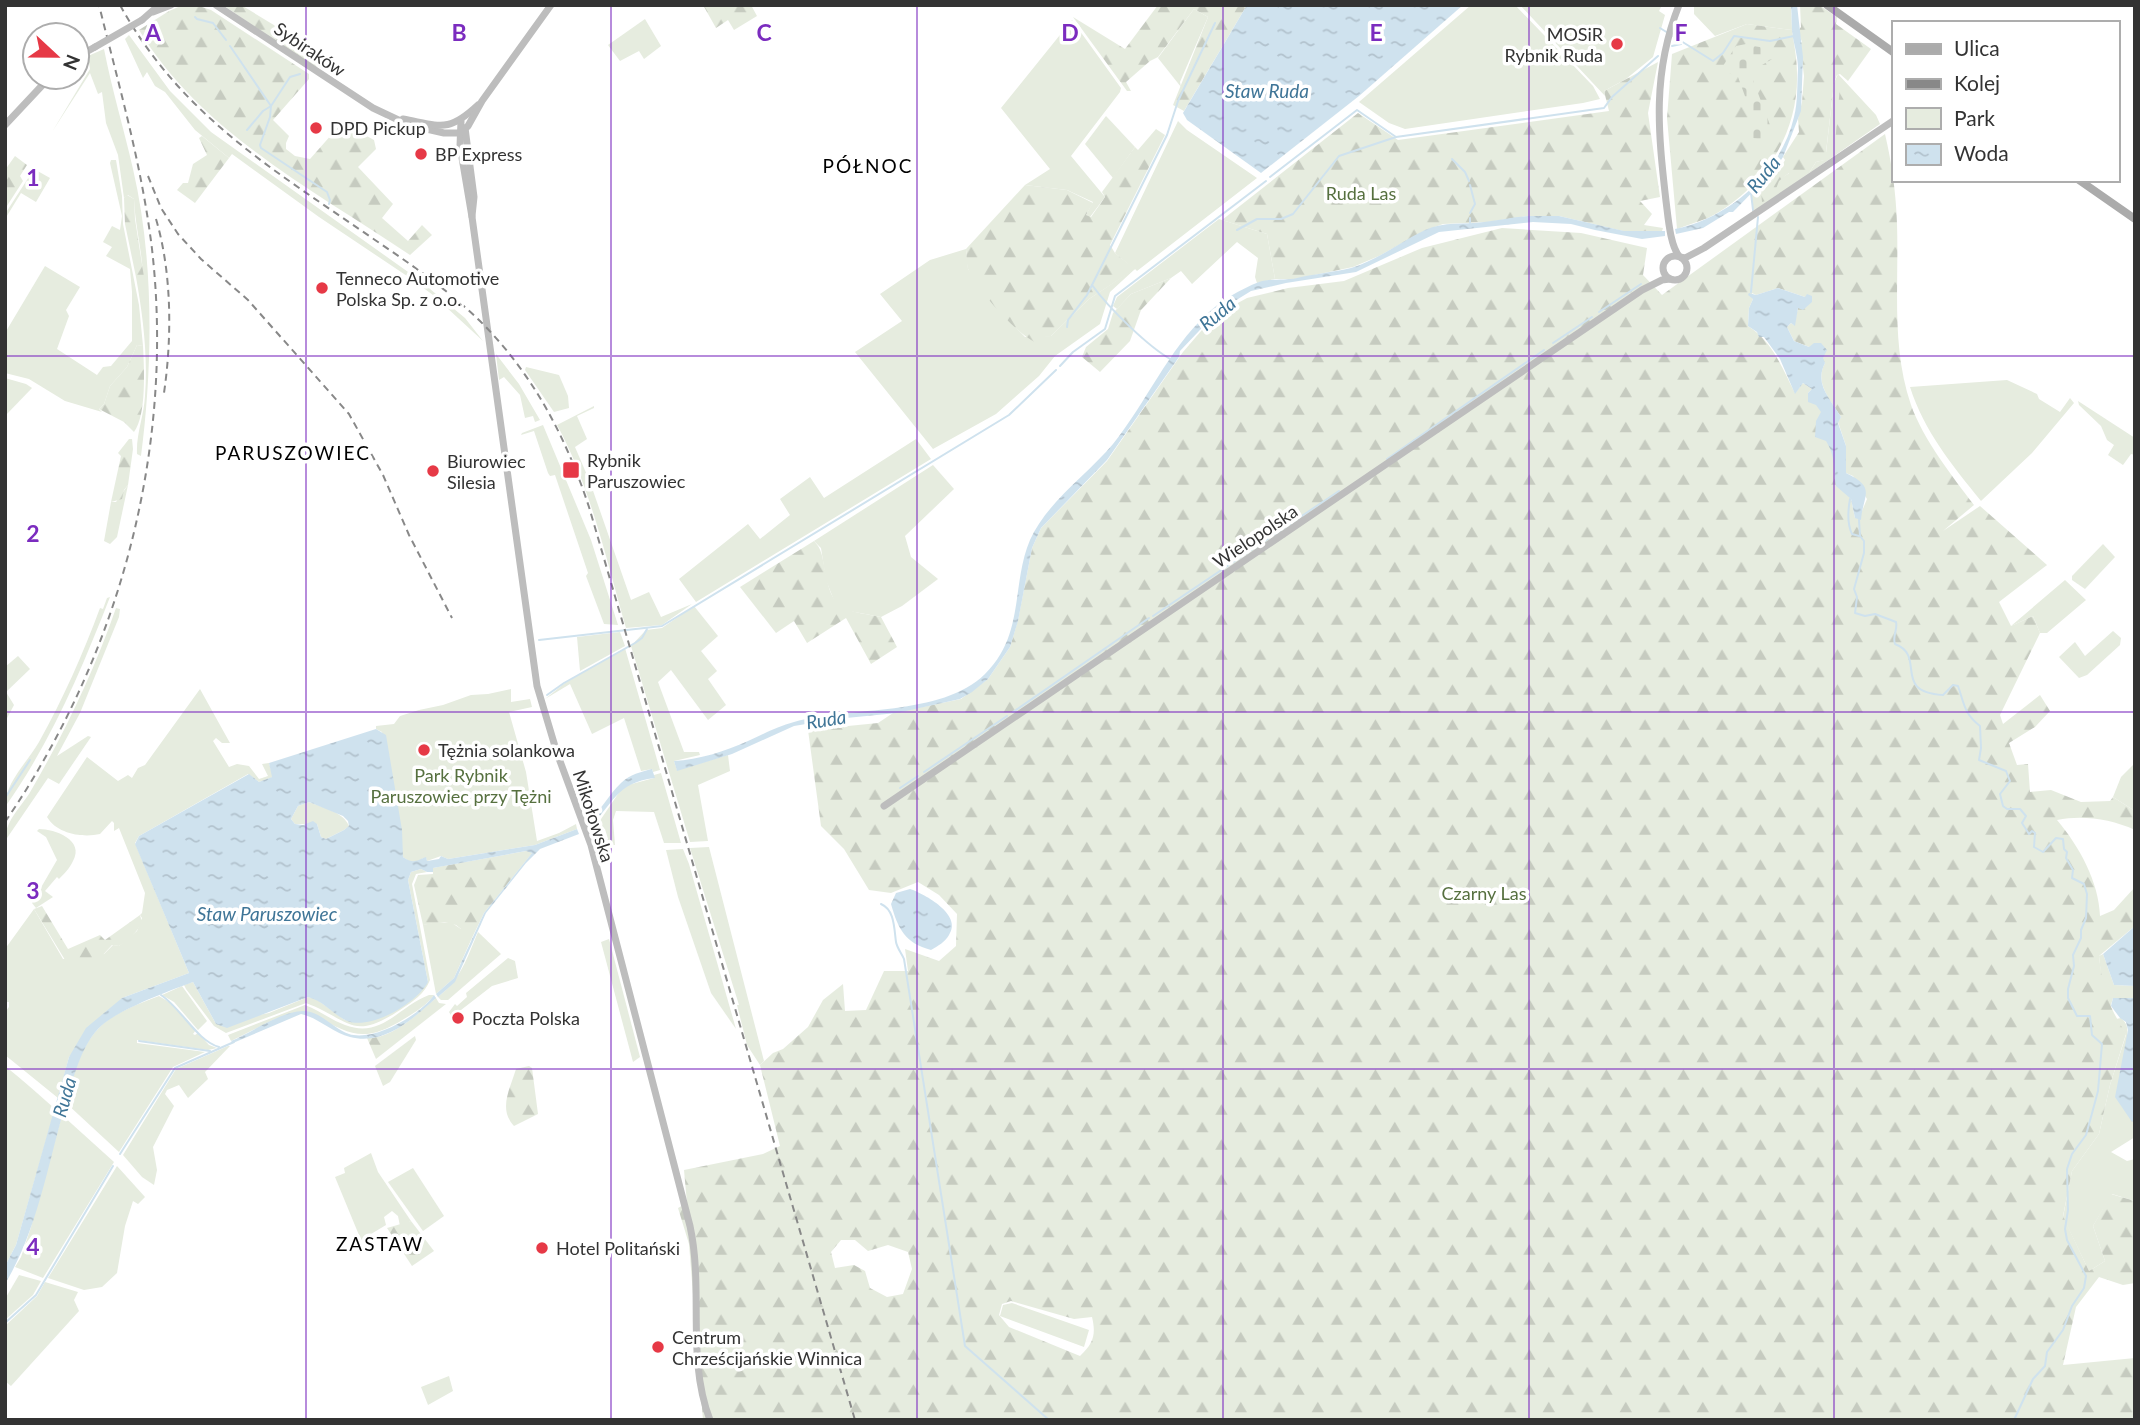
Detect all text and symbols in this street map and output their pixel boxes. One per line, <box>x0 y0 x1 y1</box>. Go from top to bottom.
street label: Sybiraków <box>270 17 350 81</box>
text: A <box>144 18 162 46</box>
text: B <box>451 18 467 46</box>
text: C <box>756 18 772 46</box>
text: D <box>1061 18 1079 46</box>
text: E <box>1369 18 1383 46</box>
text: F <box>1674 18 1688 46</box>
north arrow <box>21 21 91 91</box>
legend <box>1892 21 2119 182</box>
place label: MOSiR Rybnik Ruda <box>1505 23 1604 66</box>
text: Ulica <box>1954 35 2000 60</box>
marker: MOSiR Rybnik Ruda <box>1609 36 1625 52</box>
text: N <box>59 51 86 74</box>
text: Kolej <box>1954 70 2000 95</box>
water label: Staw Ruda <box>1225 79 1309 102</box>
text: Park <box>1954 105 1995 130</box>
place label: DPD Pickup <box>330 117 426 139</box>
marker: DPD Pickup <box>308 120 324 136</box>
text: Woda <box>1954 140 2009 165</box>
place label: BP Express <box>435 143 522 165</box>
marker: BP Express <box>413 146 429 162</box>
water label: Ruda <box>1741 151 1785 197</box>
district label: PÓŁNOC <box>823 154 913 177</box>
text: 1 <box>26 163 40 191</box>
park label: Ruda Las <box>1326 182 1396 204</box>
place label: Tenneco Automotive Polska Sp. z o.o. <box>336 267 499 310</box>
marker: Tenneco Automotive Polska Sp. z o.o. <box>314 280 330 296</box>
water label: Ruda <box>1194 291 1240 335</box>
district label: PARUSZOWIEC <box>215 441 371 464</box>
place label: Rybnik Paruszowiec <box>587 449 686 492</box>
place label: Biurowiec Silesia <box>447 450 526 493</box>
marker: Rybnik Paruszowiec <box>561 460 581 480</box>
marker: Biurowiec Silesia <box>425 463 441 479</box>
street label: Wielopolska <box>1209 500 1301 572</box>
text: 2 <box>26 519 40 547</box>
water label: Ruda <box>804 704 848 734</box>
place label: Tężnia solankowa <box>438 739 575 761</box>
marker: Tężnia solankowa <box>416 742 432 758</box>
park label: Park Rybnik Paruszowiec przy Tężni <box>370 764 552 807</box>
street label: Mikołowska <box>569 767 619 865</box>
text: 3 <box>26 876 40 904</box>
park label: Czarny Las <box>1442 882 1527 904</box>
water label: Staw Paruszowiec <box>197 902 338 925</box>
place label: Poczta Polska <box>472 1007 580 1029</box>
marker: Poczta Polska <box>450 1010 466 1026</box>
water label: Ruda <box>47 1074 81 1120</box>
text: 4 <box>26 1232 40 1260</box>
district label: ZASTAW <box>336 1232 424 1255</box>
place label: Hotel Politański <box>556 1237 680 1259</box>
marker: Hotel Politański <box>534 1240 550 1256</box>
place label: Centrum Chrześcijańskie Winnica <box>672 1326 862 1369</box>
marker: Centrum Chrześcijańskie Winnica <box>650 1339 666 1355</box>

